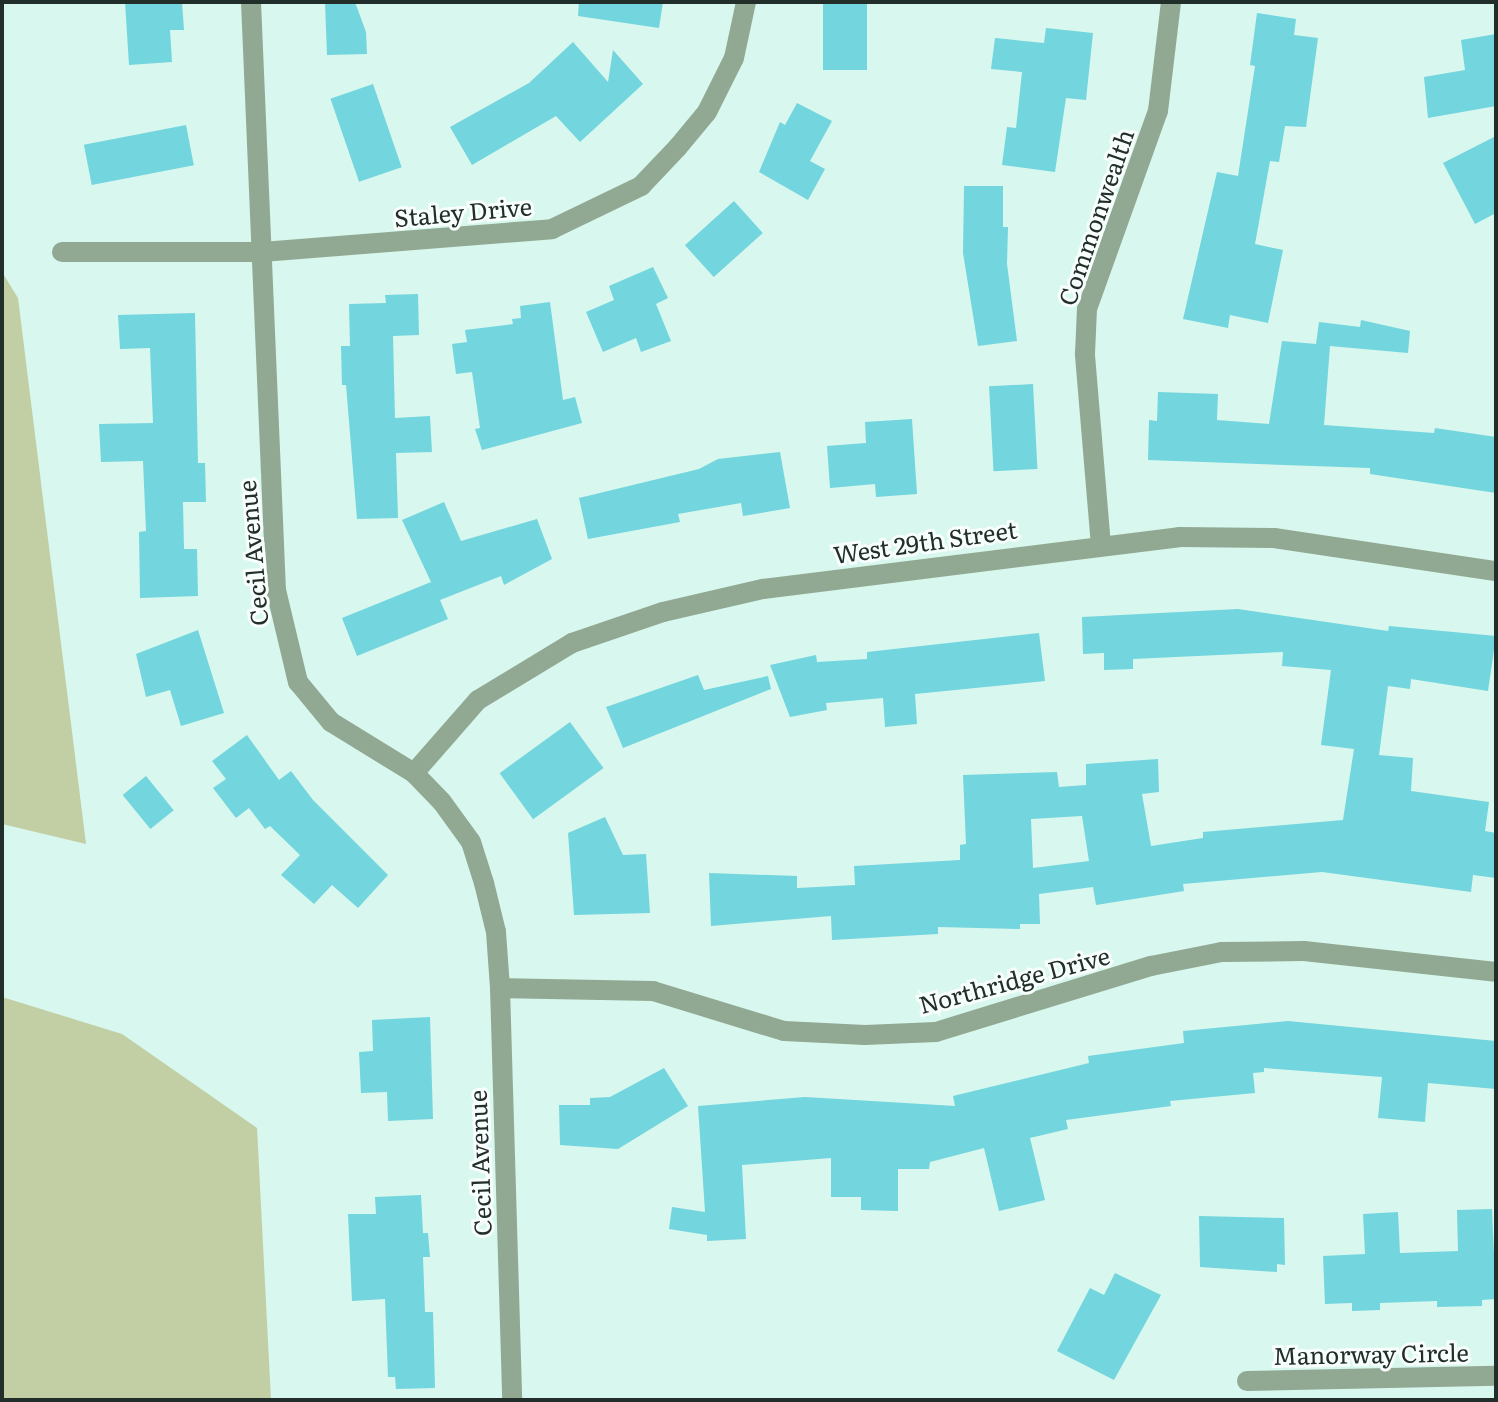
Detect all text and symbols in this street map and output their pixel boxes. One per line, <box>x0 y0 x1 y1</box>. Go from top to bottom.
street label: Commonwealth <box>1051 125 1139 309</box>
street label: Staley Drive <box>393 191 533 231</box>
street label: Cecil Avenue <box>231 479 273 627</box>
street label: West 29th Street <box>831 514 1019 568</box>
street label: Northridge Drive <box>915 940 1113 1018</box>
street label: Cecil Avenue <box>462 1089 496 1237</box>
street label: Manorway Circle <box>1273 1337 1469 1369</box>

